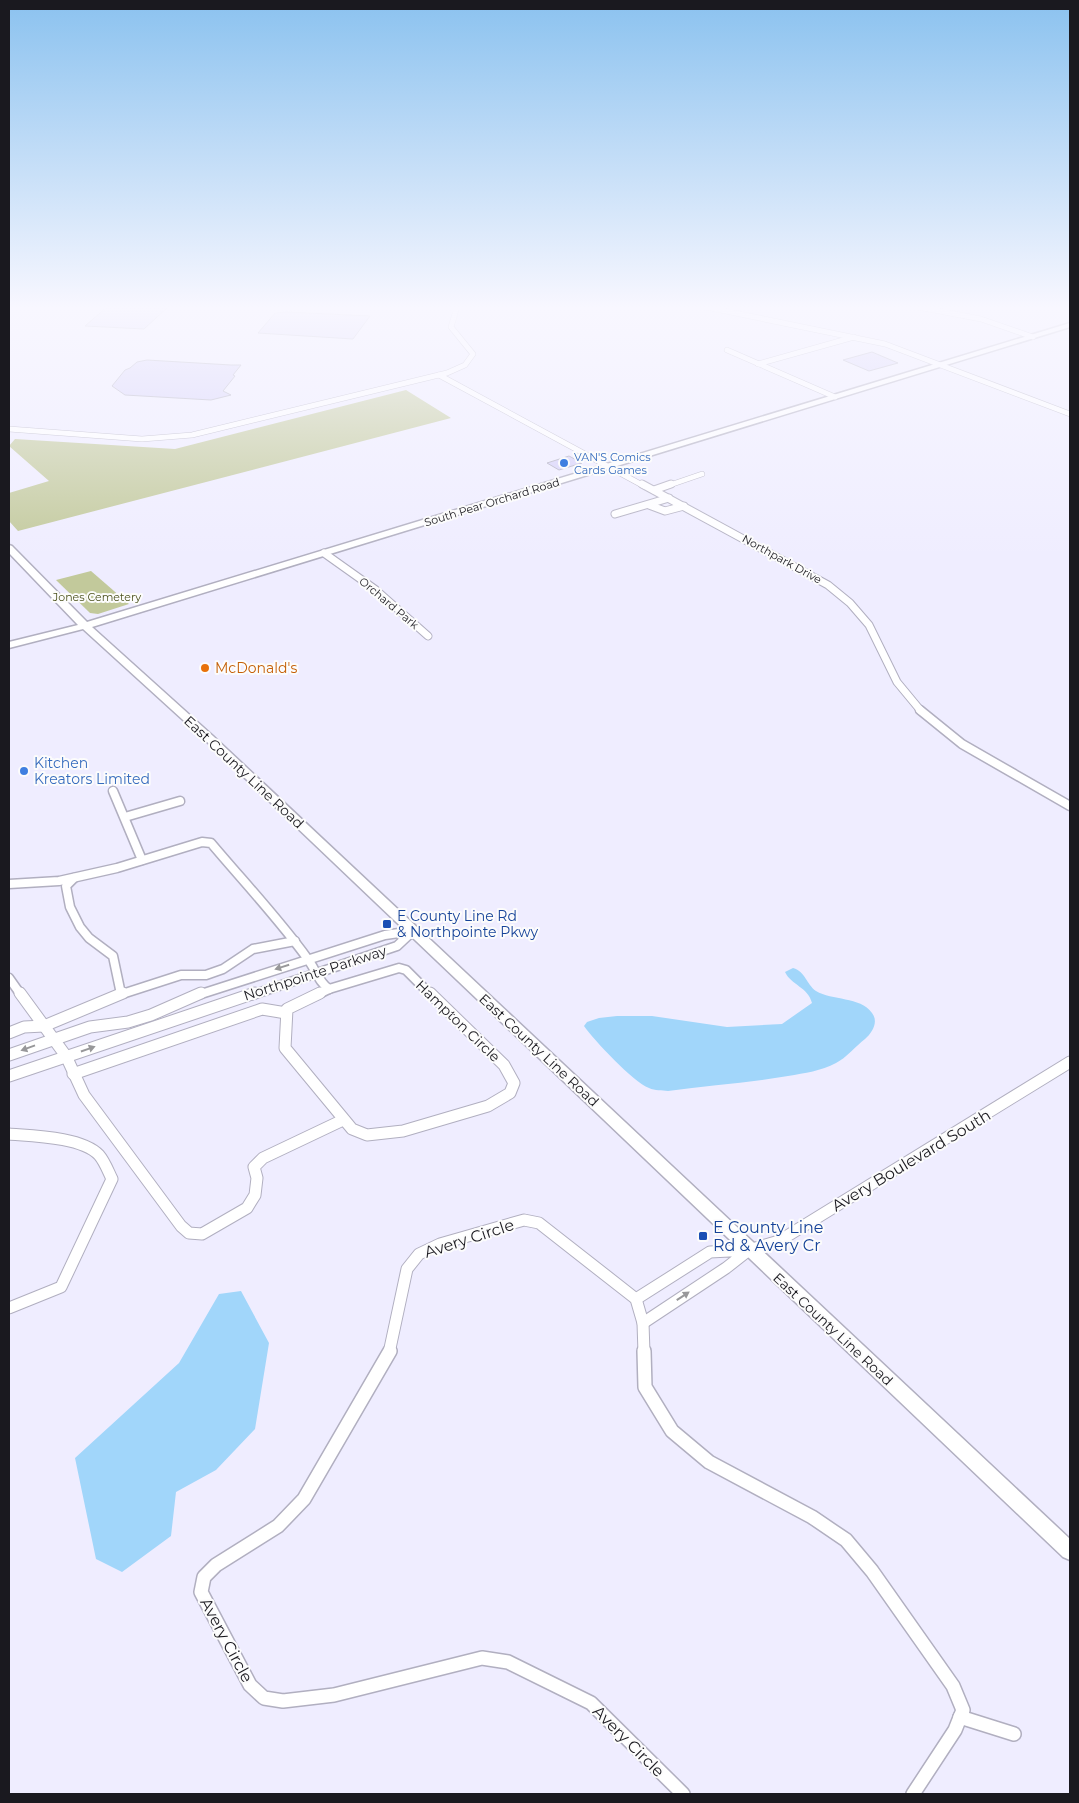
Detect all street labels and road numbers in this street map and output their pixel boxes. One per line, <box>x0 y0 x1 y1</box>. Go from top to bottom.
street label: South Pear Orchard Road <box>423 475 561 529</box>
street label: Northpark Drive <box>740 531 825 587</box>
street label: Orchard Park <box>356 574 422 632</box>
street label: East County Line Road <box>180 712 308 832</box>
street label: Northpointe Parkway <box>241 941 389 1005</box>
street label: Hampton Circle <box>412 976 504 1066</box>
street label: East County Line Road <box>475 990 603 1110</box>
street label: Avery Boulevard South <box>828 1105 994 1215</box>
street label: Avery Circle <box>422 1215 516 1262</box>
street label: East County Line Road <box>769 1269 897 1389</box>
street label: Avery Circle <box>196 1595 257 1686</box>
street label: Avery Circle <box>589 1702 668 1781</box>

